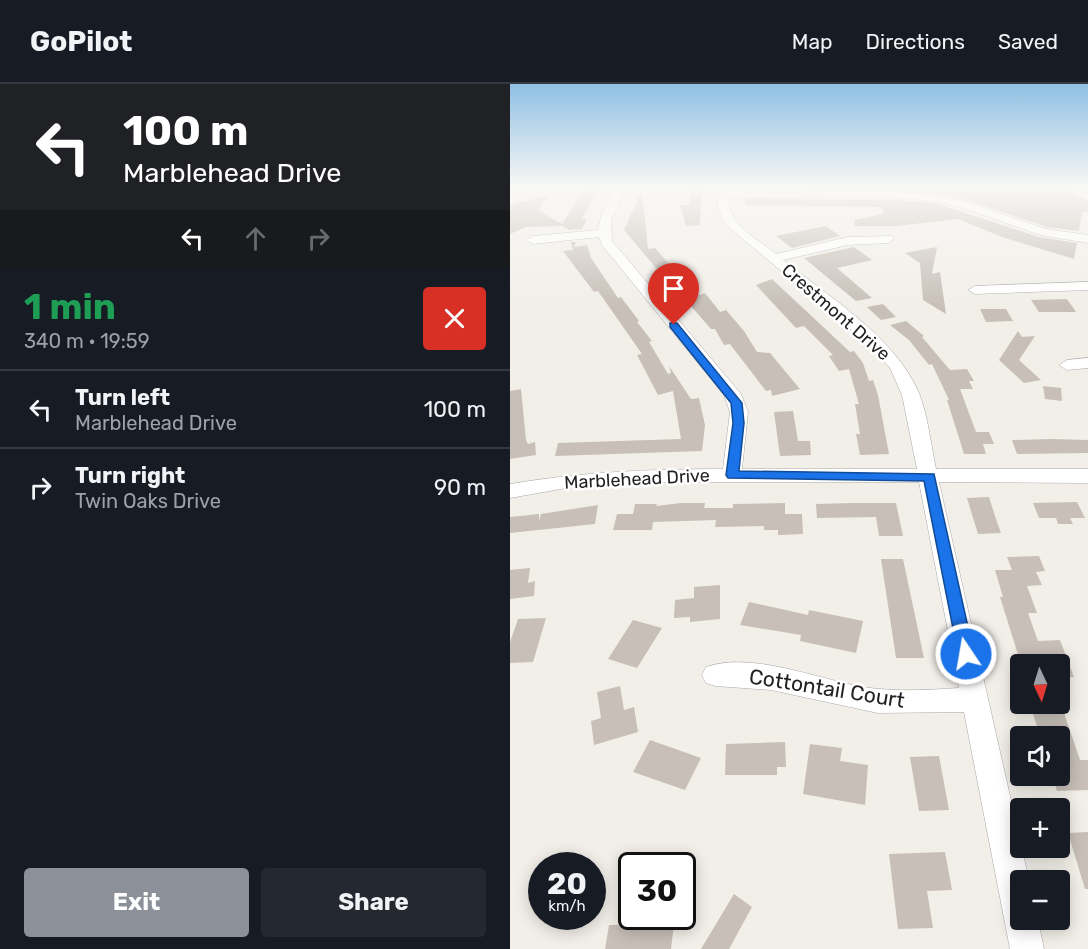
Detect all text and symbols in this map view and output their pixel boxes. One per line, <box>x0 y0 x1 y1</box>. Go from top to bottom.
text: GoPilot <box>30 25 132 58</box>
text: Map <box>792 29 833 54</box>
text: Directions <box>866 29 965 54</box>
text: Saved <box>998 29 1058 54</box>
text: 100 m <box>123 106 248 156</box>
icon: left <box>24 108 102 186</box>
text: Marblehead Drive <box>123 157 341 189</box>
icon: left <box>176 222 209 255</box>
icon: ahead <box>239 222 272 255</box>
icon: right <box>302 222 335 255</box>
street label: Crestmont Drive <box>777 259 895 365</box>
pin <box>648 263 699 325</box>
icon: arrive <box>657 272 690 305</box>
text: 1 min <box>24 285 116 328</box>
button: close <box>423 287 486 350</box>
text: 340 m · 19:59 <box>24 329 150 353</box>
text: Turn left <box>75 384 170 411</box>
icon: left <box>24 393 57 426</box>
text: 100 m <box>424 396 486 423</box>
text: Marblehead Drive <box>75 411 237 435</box>
text: Turn right <box>75 462 185 489</box>
street label: Marblehead Drive <box>564 464 710 494</box>
icon: right <box>24 471 57 504</box>
text: 90 m <box>434 474 486 501</box>
text: Twin Oaks Drive <box>75 489 221 513</box>
position arrow <box>934 622 998 686</box>
north arrow <box>1010 654 1070 714</box>
map controls <box>1010 654 1070 930</box>
street label: Cottontail Court <box>748 663 906 713</box>
button: sound <box>1010 726 1070 786</box>
button: + <box>1010 798 1070 858</box>
speed limit sign: 30 <box>618 852 696 930</box>
text: 20 <box>547 866 587 902</box>
button: Exit <box>24 868 249 937</box>
button: Share <box>261 868 486 937</box>
button: − <box>1010 870 1070 930</box>
text: km/h <box>548 897 586 915</box>

